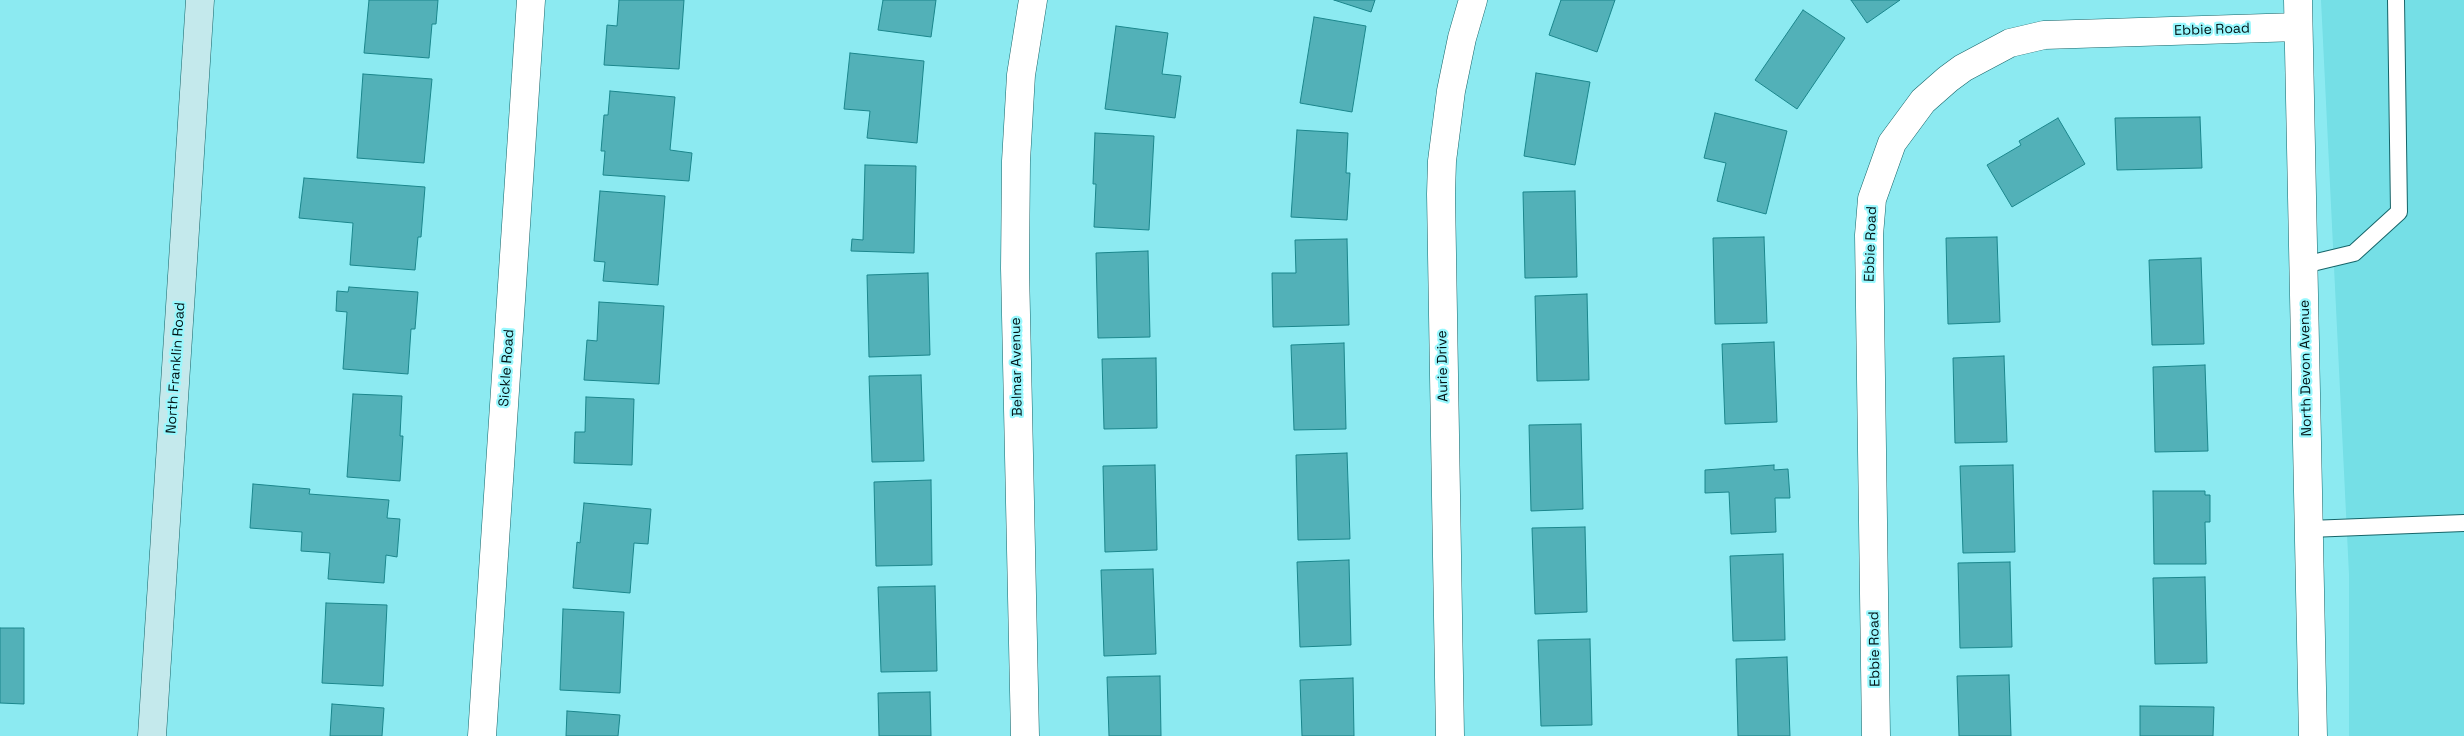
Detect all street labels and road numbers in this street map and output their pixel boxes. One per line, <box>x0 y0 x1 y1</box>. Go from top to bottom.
street label: Ebbie Road <box>2174 20 2250 40</box>
street label: Ebbie Road <box>1861 206 1881 282</box>
street label: North Devon Avenue <box>2296 300 2316 436</box>
street label: North Franklin Road <box>163 302 189 434</box>
street label: Belmar Avenue <box>1008 317 1026 417</box>
street label: Sickle Road <box>496 329 518 407</box>
street label: Aurie Drive <box>1434 330 1452 402</box>
street label: Ebbie Road <box>1866 611 1884 687</box>

